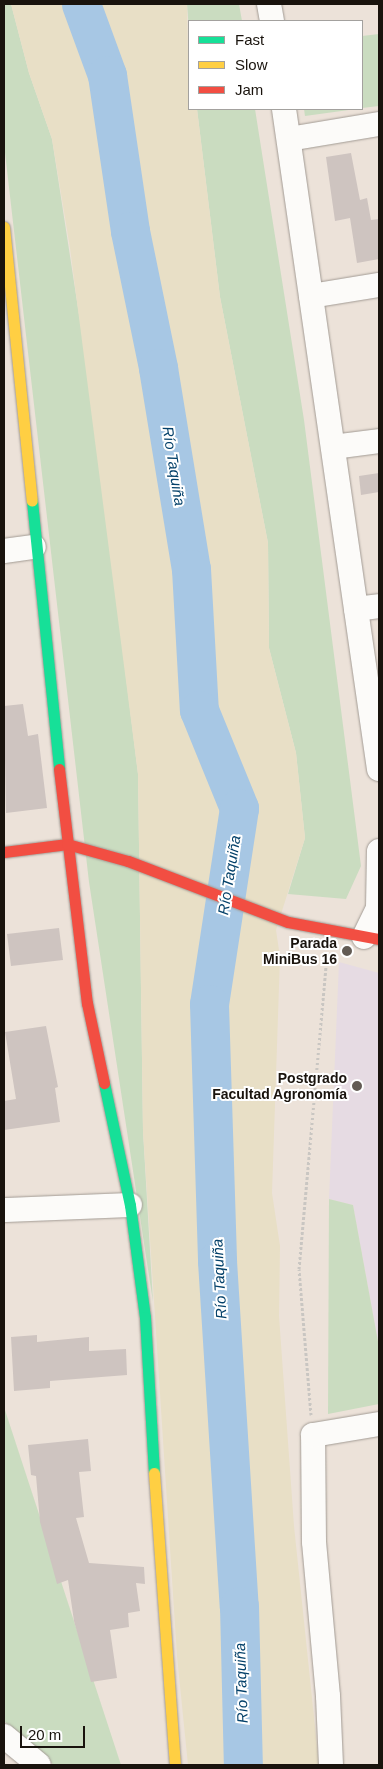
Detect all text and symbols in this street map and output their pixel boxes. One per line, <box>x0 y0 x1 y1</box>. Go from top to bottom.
legend <box>188 20 363 110</box>
text: Fast <box>235 31 264 48</box>
text: Slow <box>235 56 268 73</box>
text: Jam <box>235 81 263 98</box>
water label: Río Taquiña <box>159 425 189 507</box>
water label: Río Taquiña <box>214 834 244 916</box>
place label: Parada MiniBus 16 <box>263 935 337 968</box>
marker: Parada MiniBus 16 <box>341 945 353 957</box>
place label: Postgrado Facultad Agronomía <box>212 1070 347 1102</box>
marker: Postgrado Facultad Agronomía <box>351 1080 363 1092</box>
water label: Río Taquiña <box>208 1238 230 1320</box>
water label: Río Taquiña <box>231 1643 251 1723</box>
scale bar <box>22 1716 88 1748</box>
text: 20 m <box>28 1726 61 1743</box>

